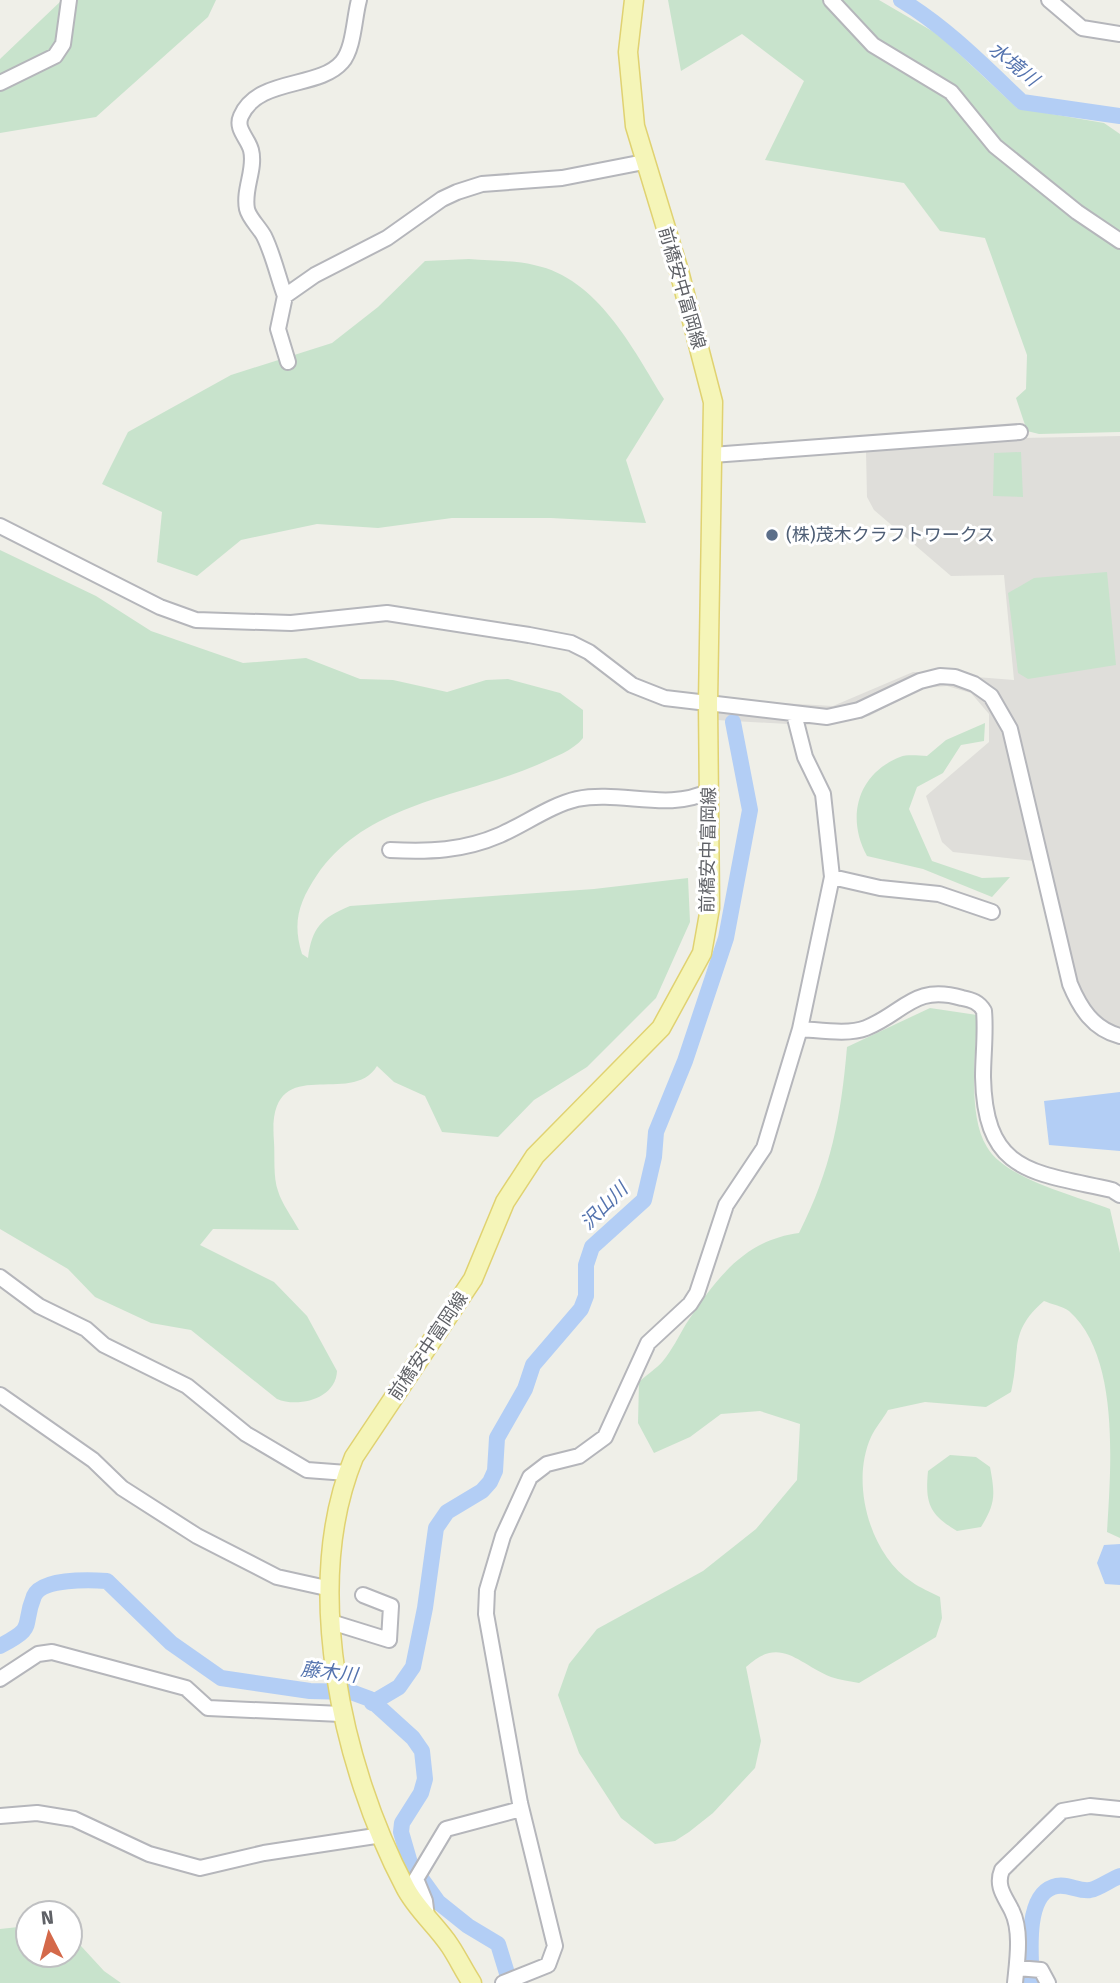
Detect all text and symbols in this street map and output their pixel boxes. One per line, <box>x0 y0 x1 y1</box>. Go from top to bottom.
water label: 水境川 <box>985 37 1045 92</box>
street label: 前橋安中富岡線 <box>654 224 710 352</box>
place label: (株)茂木クラフトワークス <box>786 524 995 546</box>
marker: (株)茂木クラフトワークス <box>764 527 780 543</box>
street label: 前橋安中富岡線 <box>696 787 720 913</box>
water label: 沢山川 <box>576 1176 634 1234</box>
street label: 前橋安中富岡線 <box>384 1288 472 1404</box>
water label: 藤木川 <box>299 1657 361 1687</box>
north arrow <box>14 1899 84 1969</box>
text: N <box>40 1905 55 1930</box>

